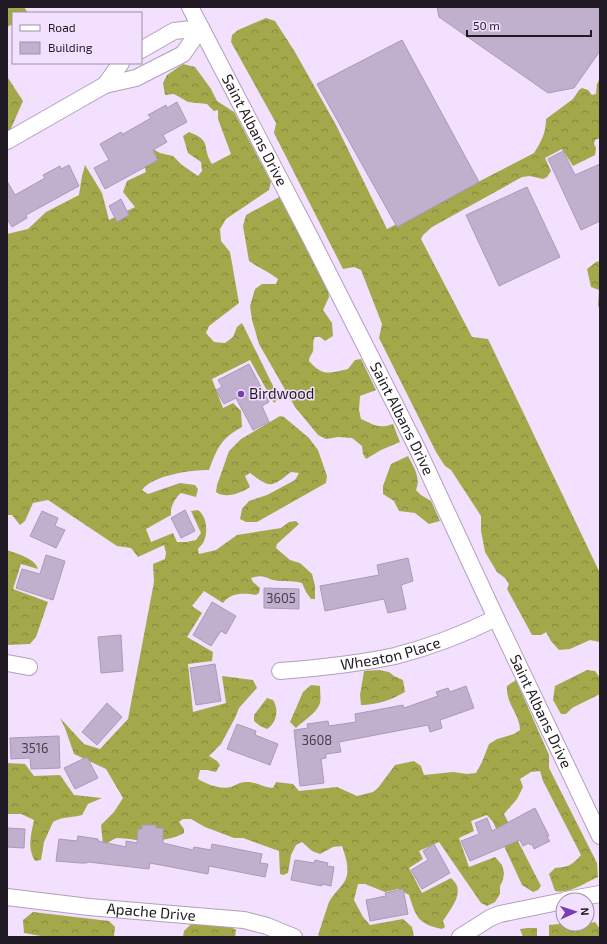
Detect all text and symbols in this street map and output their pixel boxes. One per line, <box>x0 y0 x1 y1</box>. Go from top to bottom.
legend <box>12 12 142 64</box>
scale bar <box>467 12 591 38</box>
text: 50 m <box>473 18 500 32</box>
text: Road <box>48 20 76 34</box>
text: Building <box>48 40 93 54</box>
street label: Saint Albans Drive <box>219 71 292 189</box>
street label: Saint Albans Drive <box>367 359 438 478</box>
place label: Birdwood <box>249 384 314 402</box>
marker: Birdwood <box>236 389 246 399</box>
house number: 3605 <box>266 590 296 606</box>
street label: Wheaton Place <box>339 633 443 673</box>
street label: Saint Albans Drive <box>507 651 576 771</box>
house number: 3608 <box>302 732 332 748</box>
house number: 3516 <box>22 740 48 756</box>
north arrow <box>555 892 595 932</box>
street label: Apache Drive <box>106 899 197 924</box>
text: N <box>579 907 592 916</box>

